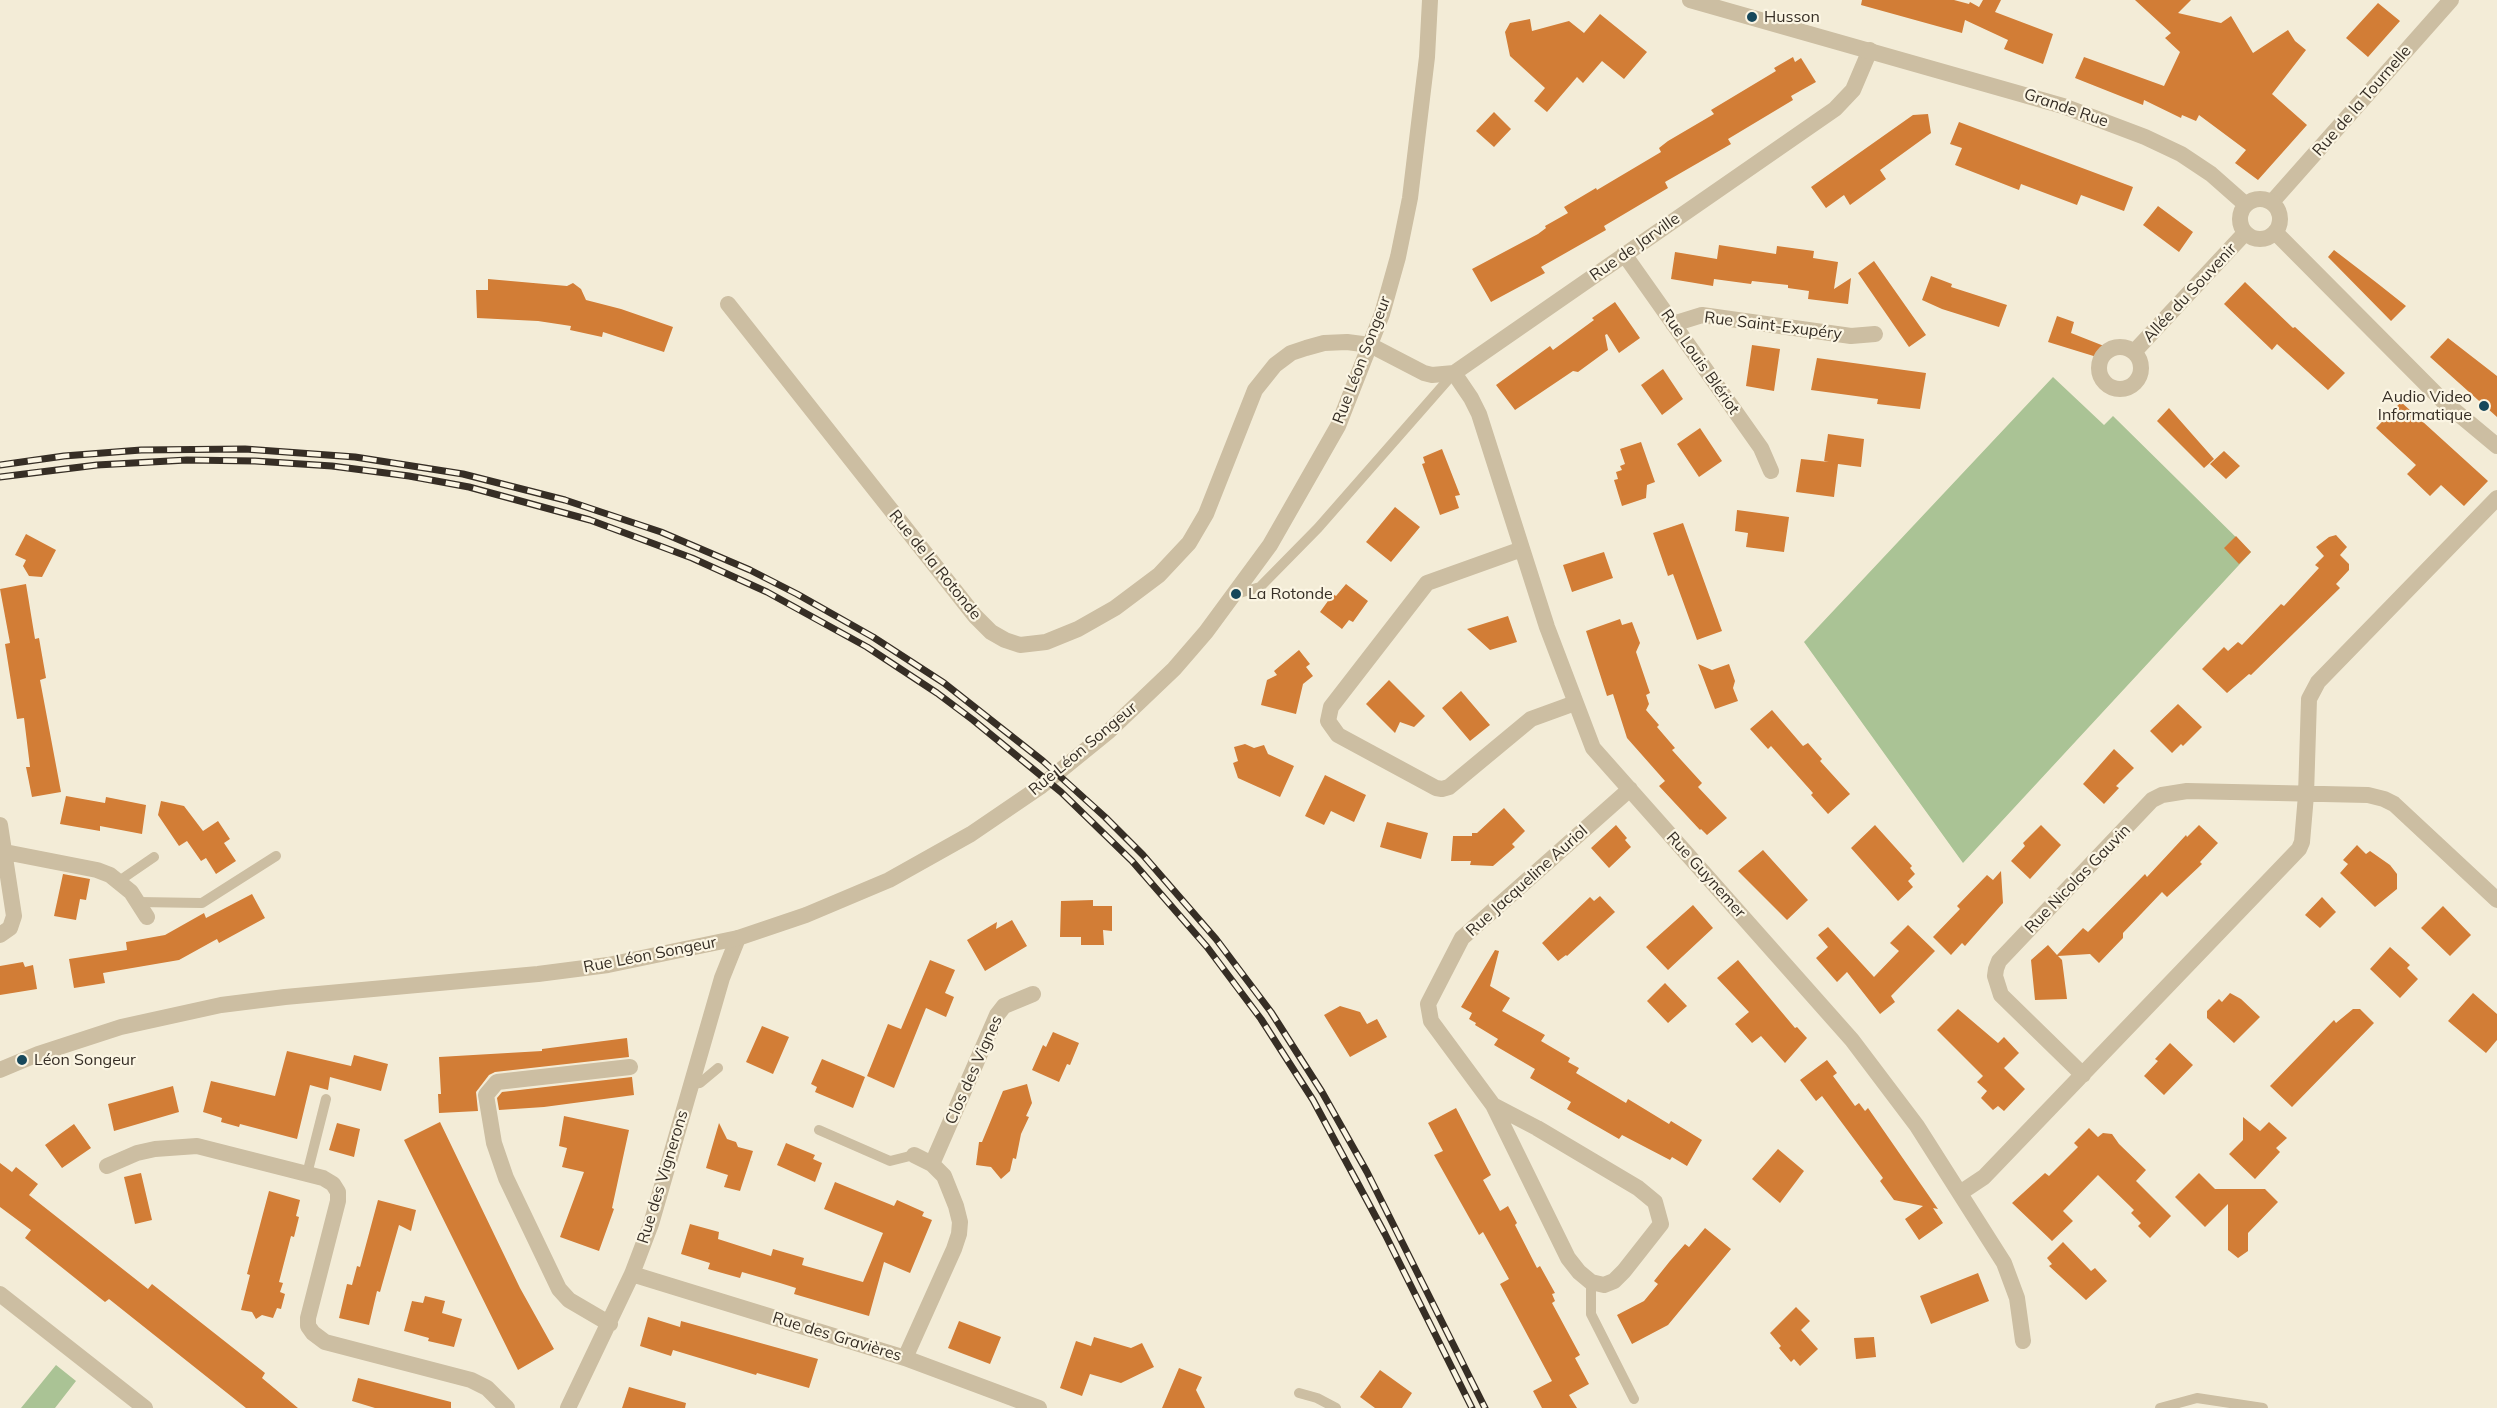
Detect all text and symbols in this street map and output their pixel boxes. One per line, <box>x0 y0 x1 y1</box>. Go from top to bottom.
place label: Husson <box>1764 7 1820 27</box>
marker: Husson <box>1745 10 1759 24</box>
street label: Rue de la Tournelle <box>2309 42 2415 160</box>
street label: Grande Rue <box>2021 85 2111 131</box>
street label: Rue de Jarville <box>1586 209 1684 285</box>
street label: Allée du Souvenir <box>2139 240 2241 346</box>
street label: Rue Léon Songeur <box>1329 294 1395 426</box>
street label: Rue Louis Blériot <box>1657 306 1743 418</box>
street label: Rue Saint-Exupéry <box>1703 308 1843 344</box>
place label: Audio Video Informatique <box>2378 387 2472 425</box>
marker: Audio Video Informatique <box>2477 399 2491 413</box>
street label: Rue de la Rotonde <box>885 506 985 624</box>
place label: La Rotonde <box>1248 584 1333 604</box>
marker: La Rotonde <box>1229 587 1243 601</box>
street label: Rue Léon Songeur <box>1025 698 1141 800</box>
street label: Rue Jacqueline Auriol <box>1462 821 1592 941</box>
street label: Rue Nicolas Gauvin <box>2021 821 2135 937</box>
street label: Rue Guynemer <box>1662 828 1750 922</box>
street label: Rue Léon Songeur <box>582 933 718 977</box>
street label: Clos des Vignes <box>941 1013 1007 1127</box>
place label: Léon Songeur <box>34 1050 136 1070</box>
marker: Léon Songeur <box>15 1053 29 1067</box>
street label: Rue des Vignerons <box>634 1108 692 1246</box>
street label: Rue des Gravières <box>770 1308 904 1366</box>

